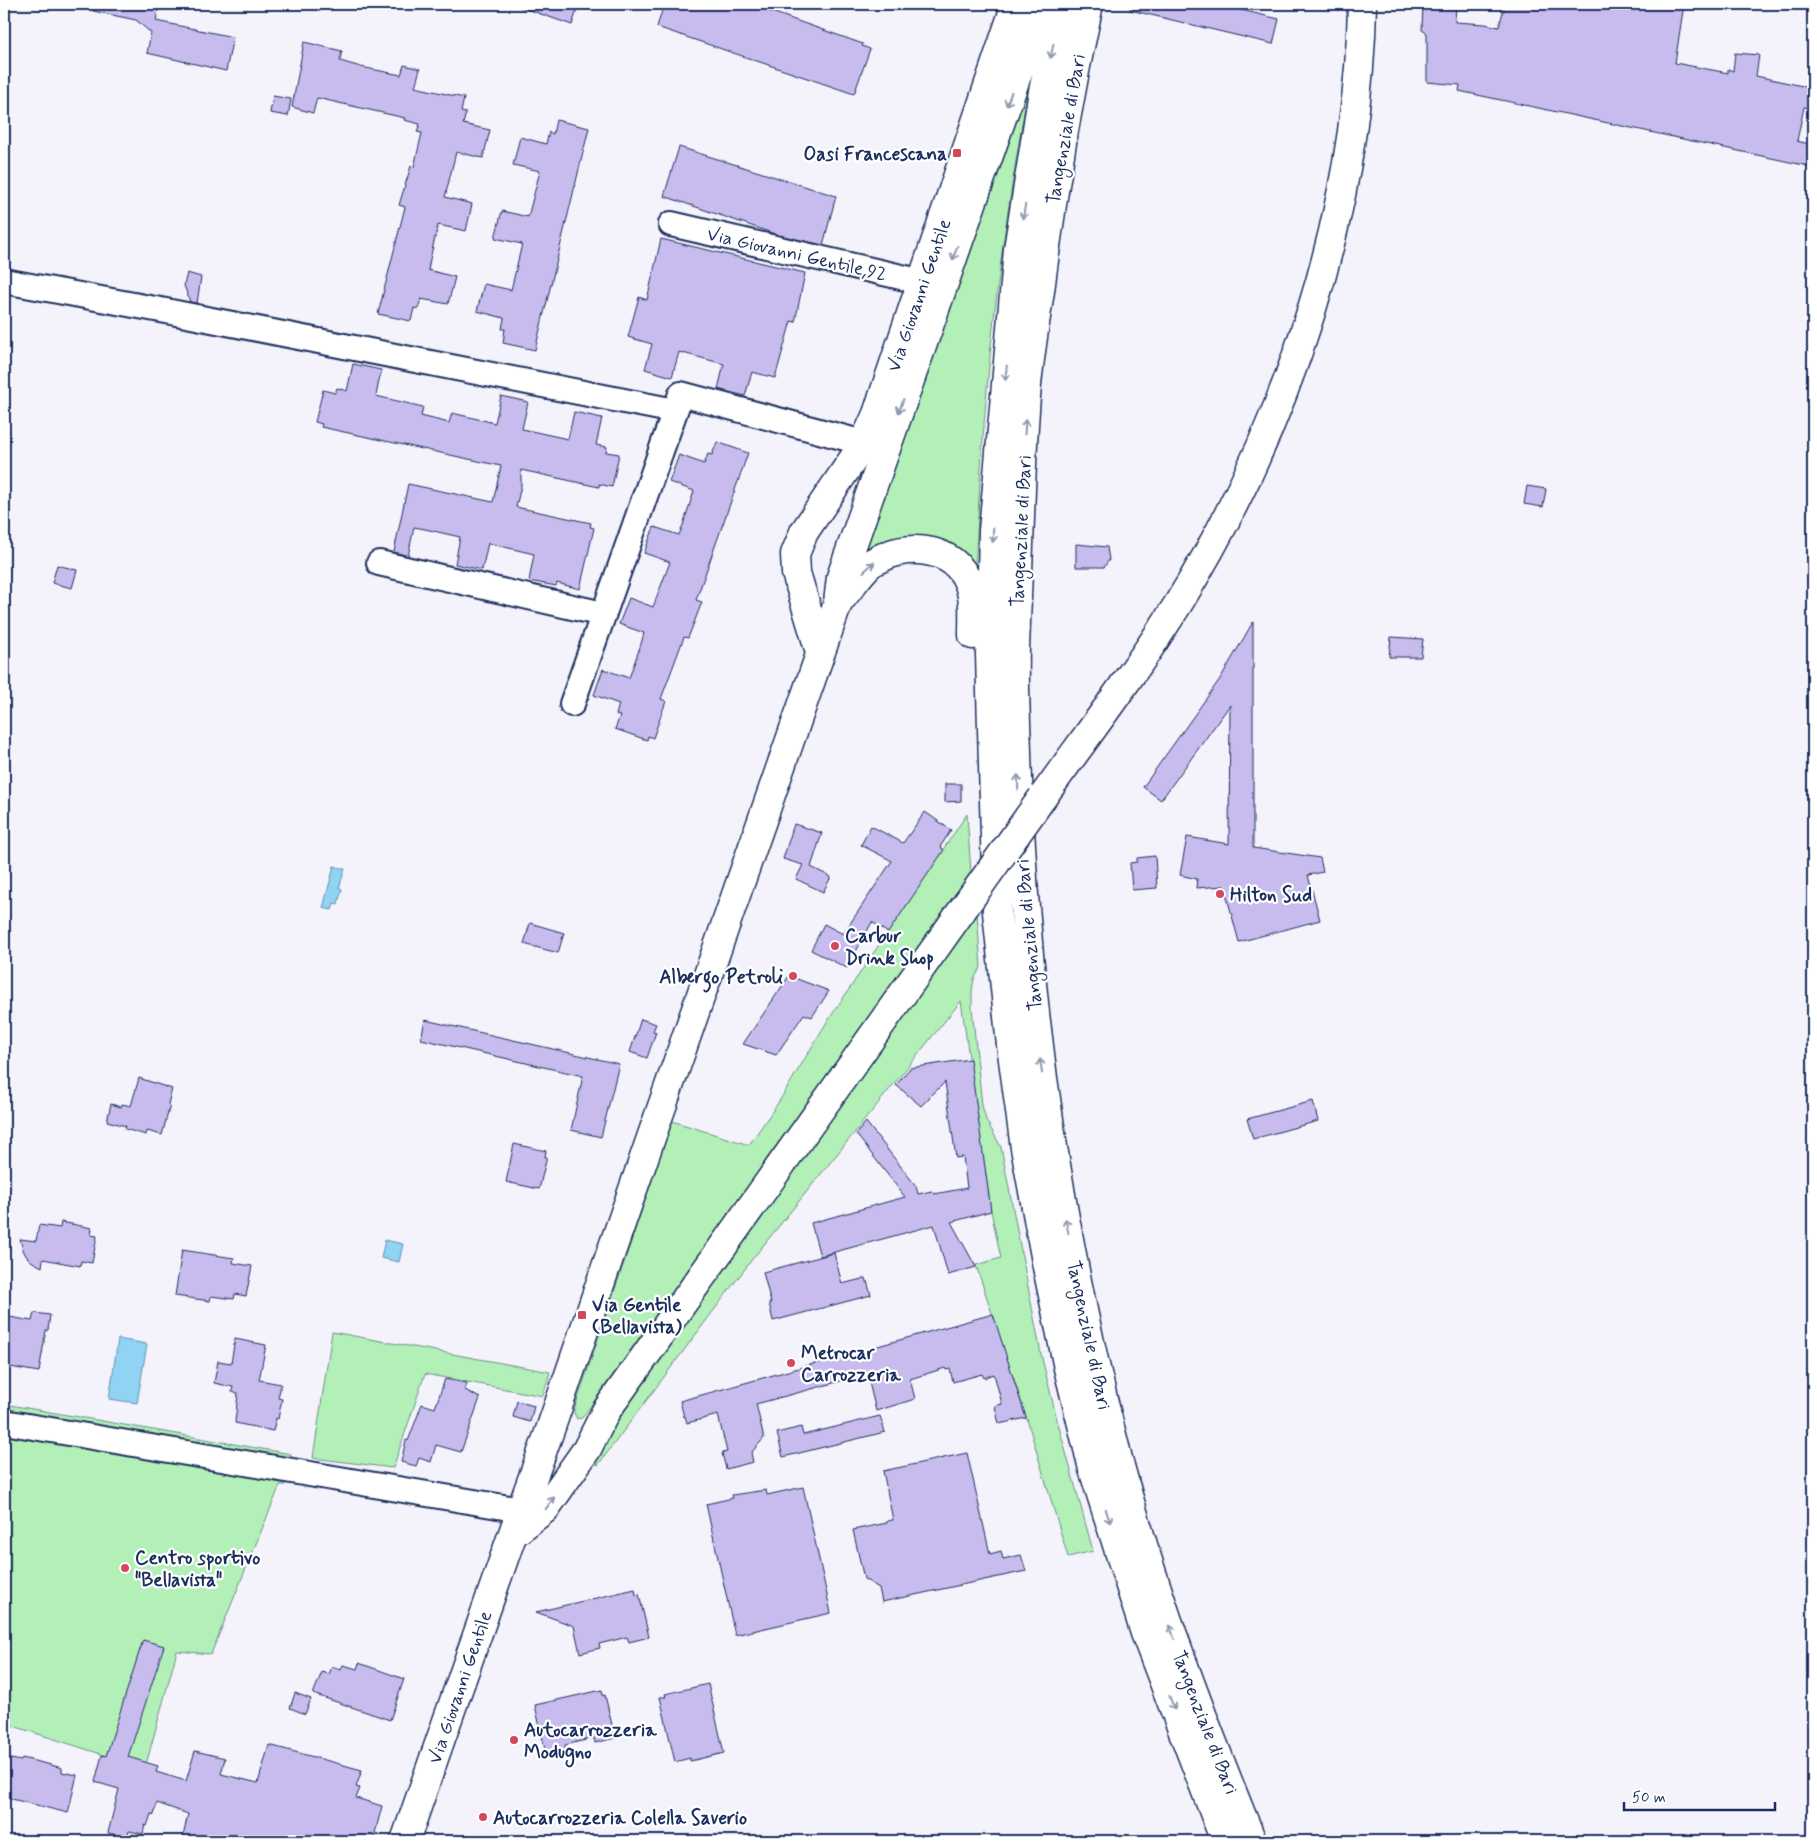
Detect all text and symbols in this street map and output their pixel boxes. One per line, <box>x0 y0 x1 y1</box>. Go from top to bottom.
one-way arrow <box>1047 43 1056 59</box>
street label: Tangenziale di Bari <box>1041 52 1094 207</box>
one-way arrow <box>1003 91 1013 107</box>
place label: Oasi Francescana <box>803 142 947 167</box>
marker: Oasi Francescana <box>951 147 963 159</box>
one-way arrow <box>1019 203 1029 219</box>
street label: Via Giovanni Gentile <box>882 216 957 375</box>
street label: Via Giovanni Gentile,92 <box>704 222 889 287</box>
one-way arrow <box>950 244 959 260</box>
one-way arrow <box>1001 365 1011 381</box>
one-way arrow <box>896 398 905 413</box>
one-way arrow <box>1020 419 1030 436</box>
street label: Tangenziale di Bari <box>1005 454 1040 608</box>
one-way arrow <box>988 526 998 543</box>
one-way arrow <box>863 561 876 572</box>
one-way arrow <box>1013 774 1023 790</box>
street label: Tangenziale di Bari <box>1010 858 1051 1012</box>
place label: Hilton Sud <box>1230 883 1312 908</box>
marker: Hilton Sud <box>1214 888 1226 900</box>
place label: Carbur Drink Shop <box>845 924 934 971</box>
marker: Carbur Drink Shop <box>829 940 841 952</box>
place label: Albergo Petroli <box>659 965 783 993</box>
marker: Albergo Petroli <box>787 970 799 982</box>
one-way arrow <box>1035 1058 1045 1074</box>
one-way arrow <box>1061 1218 1071 1234</box>
street label: Tangenziale di Bari <box>1059 1258 1117 1413</box>
place label: Via Gentile (Bellavista) <box>592 1293 682 1340</box>
marker: Via Gentile (Bellavista) <box>576 1309 588 1321</box>
place label: Metrocar Carrozzeria <box>801 1341 901 1388</box>
marker: Metrocar Carrozzeria <box>785 1357 797 1369</box>
one-way arrow <box>545 1496 555 1510</box>
one-way arrow <box>1104 1508 1114 1524</box>
place label: Centro sportivo "Bellavista" <box>135 1546 260 1593</box>
marker: Centro sportivo "Bellavista" <box>119 1562 131 1574</box>
street label: Via Giovanni Gentile <box>423 1608 498 1767</box>
one-way arrow <box>1167 1625 1177 1641</box>
street label: Tangenziale di Bari <box>1164 1647 1244 1799</box>
one-way arrow <box>1168 1695 1177 1710</box>
place label: Autocarrozzeria Modugno <box>524 1718 657 1768</box>
marker: Autocarrozzeria Modugno <box>508 1734 520 1746</box>
scale bar <box>1624 1780 1776 1812</box>
text: 50 m <box>1632 1788 1666 1808</box>
place label: Autocarrozzeria Colella Saverio <box>493 1806 747 1831</box>
marker: Autocarrozzeria Colella Saverio <box>477 1811 489 1823</box>

